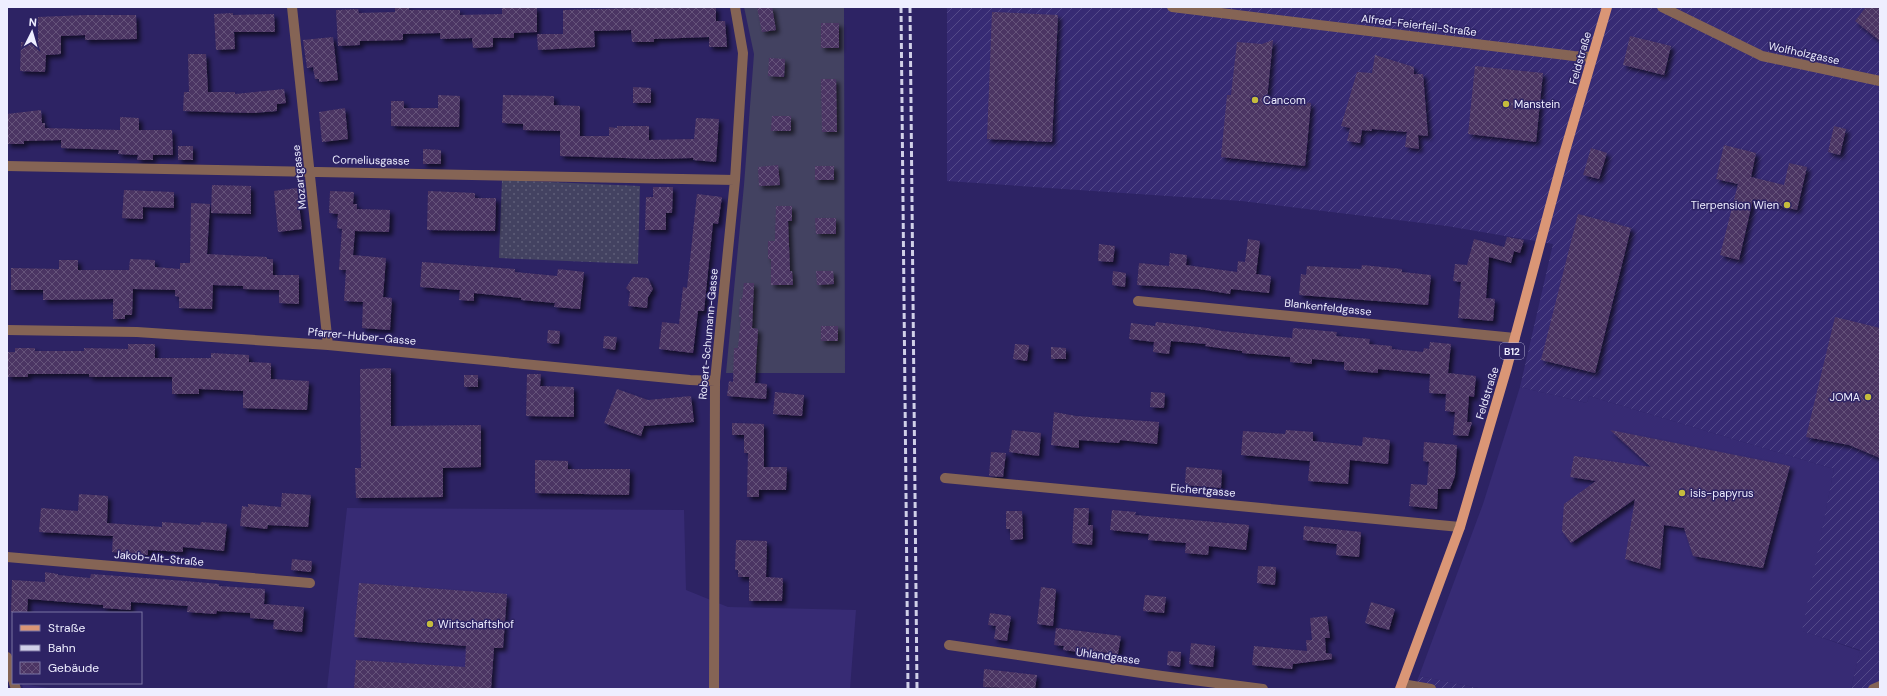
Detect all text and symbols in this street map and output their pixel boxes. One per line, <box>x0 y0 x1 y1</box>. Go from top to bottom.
street label: Alfred-Feierfeil-Straße <box>1360 11 1478 39</box>
north arrow <box>12 12 52 52</box>
text: N <box>28 15 37 29</box>
street label: Feldstraße <box>1566 30 1594 86</box>
street label: Wolfholzgasse <box>1767 39 1841 67</box>
place label: Cancom <box>1263 93 1306 107</box>
marker: Cancom <box>1250 95 1260 105</box>
place label: Manstein <box>1514 97 1560 111</box>
marker: Manstein <box>1501 99 1511 109</box>
street label: Mozartgasse <box>289 144 309 210</box>
street label: Corneliusgasse <box>332 152 410 168</box>
place label: Tierpension Wien <box>1691 198 1779 212</box>
marker: Tierpension Wien <box>1782 200 1792 210</box>
street label: Robert-Schumann-Gasse <box>695 268 721 400</box>
street label: Blankenfeldgasse <box>1284 295 1372 319</box>
street label: Pfarrer-Huber-Gasse <box>307 324 417 348</box>
road number: B12 <box>1500 343 1524 359</box>
street label: Feldstraße <box>1472 365 1502 421</box>
place label: JOMA <box>1829 390 1860 404</box>
marker: JOMA <box>1863 392 1873 402</box>
street label: Eichertgasse <box>1170 480 1236 500</box>
place label: isis-papyrus <box>1690 486 1754 500</box>
marker: isis-papyrus <box>1677 488 1687 498</box>
street label: Jakob-Alt-Straße <box>114 547 204 569</box>
legend <box>12 612 142 684</box>
place label: Wirtschaftshof <box>438 617 514 631</box>
marker: Wirtschaftshof <box>425 619 435 629</box>
text: Straße <box>48 620 85 636</box>
text: Bahn <box>48 640 76 656</box>
street label: Uhlandgasse <box>1075 645 1141 667</box>
text: Gebäude <box>48 660 99 676</box>

